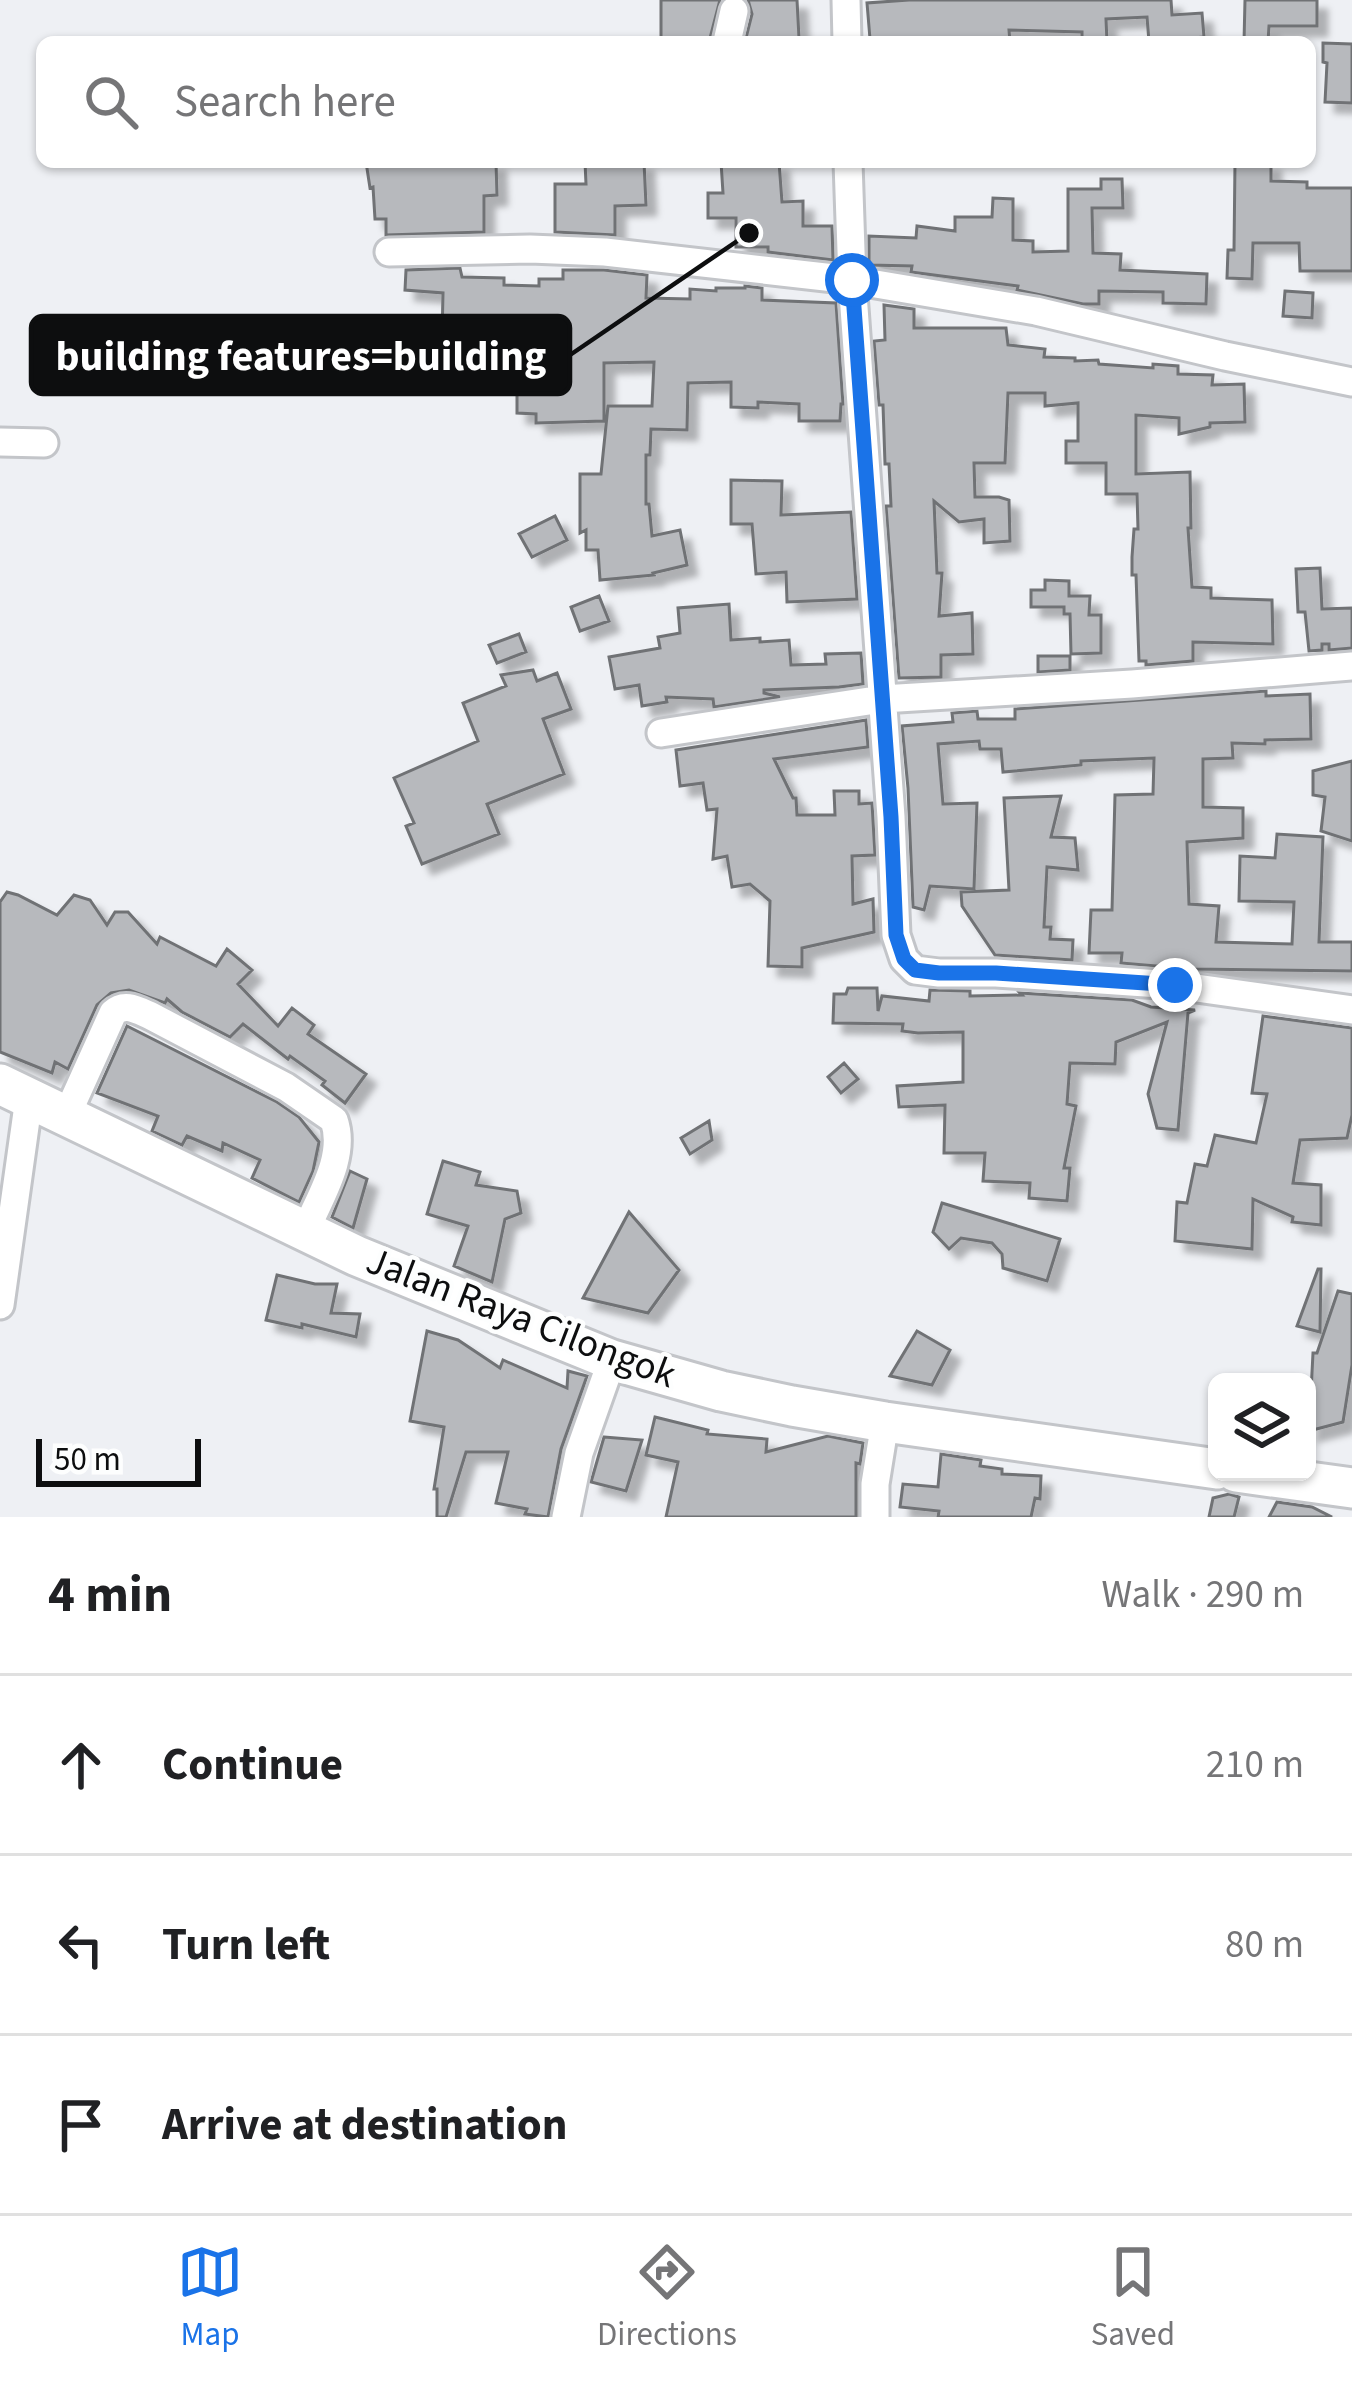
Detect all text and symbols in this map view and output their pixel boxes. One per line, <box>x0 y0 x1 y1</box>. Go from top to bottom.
search box <box>36 36 1316 168</box>
icon: search <box>78 69 144 135</box>
text: Search here <box>174 70 396 134</box>
route start <box>825 253 879 307</box>
callout: building features=building <box>31 316 570 394</box>
text: building features=building <box>55 327 547 387</box>
route end <box>1148 958 1202 1012</box>
street label: Jalan Raya Cilongok <box>358 1233 684 1403</box>
map controls <box>1208 1373 1316 1481</box>
button: layers <box>1208 1373 1316 1481</box>
scale bar <box>36 1433 201 1486</box>
text: 50 m <box>54 1436 121 1483</box>
text: 4 min <box>48 1559 172 1631</box>
text: Walk · 290 m <box>1101 1567 1304 1623</box>
icon: ahead <box>48 1732 114 1798</box>
text: Continue <box>162 1733 343 1797</box>
text: 210 m <box>1206 1737 1304 1793</box>
icon: left <box>48 1912 114 1978</box>
text: Turn left <box>162 1913 330 1977</box>
text: 80 m <box>1225 1917 1304 1973</box>
icon: arrive <box>48 2092 114 2158</box>
text: Arrive at destination <box>162 2093 567 2157</box>
tab: Map <box>177 2239 243 2358</box>
tab: Directions <box>597 2239 737 2358</box>
tab: Saved <box>1091 2239 1175 2358</box>

